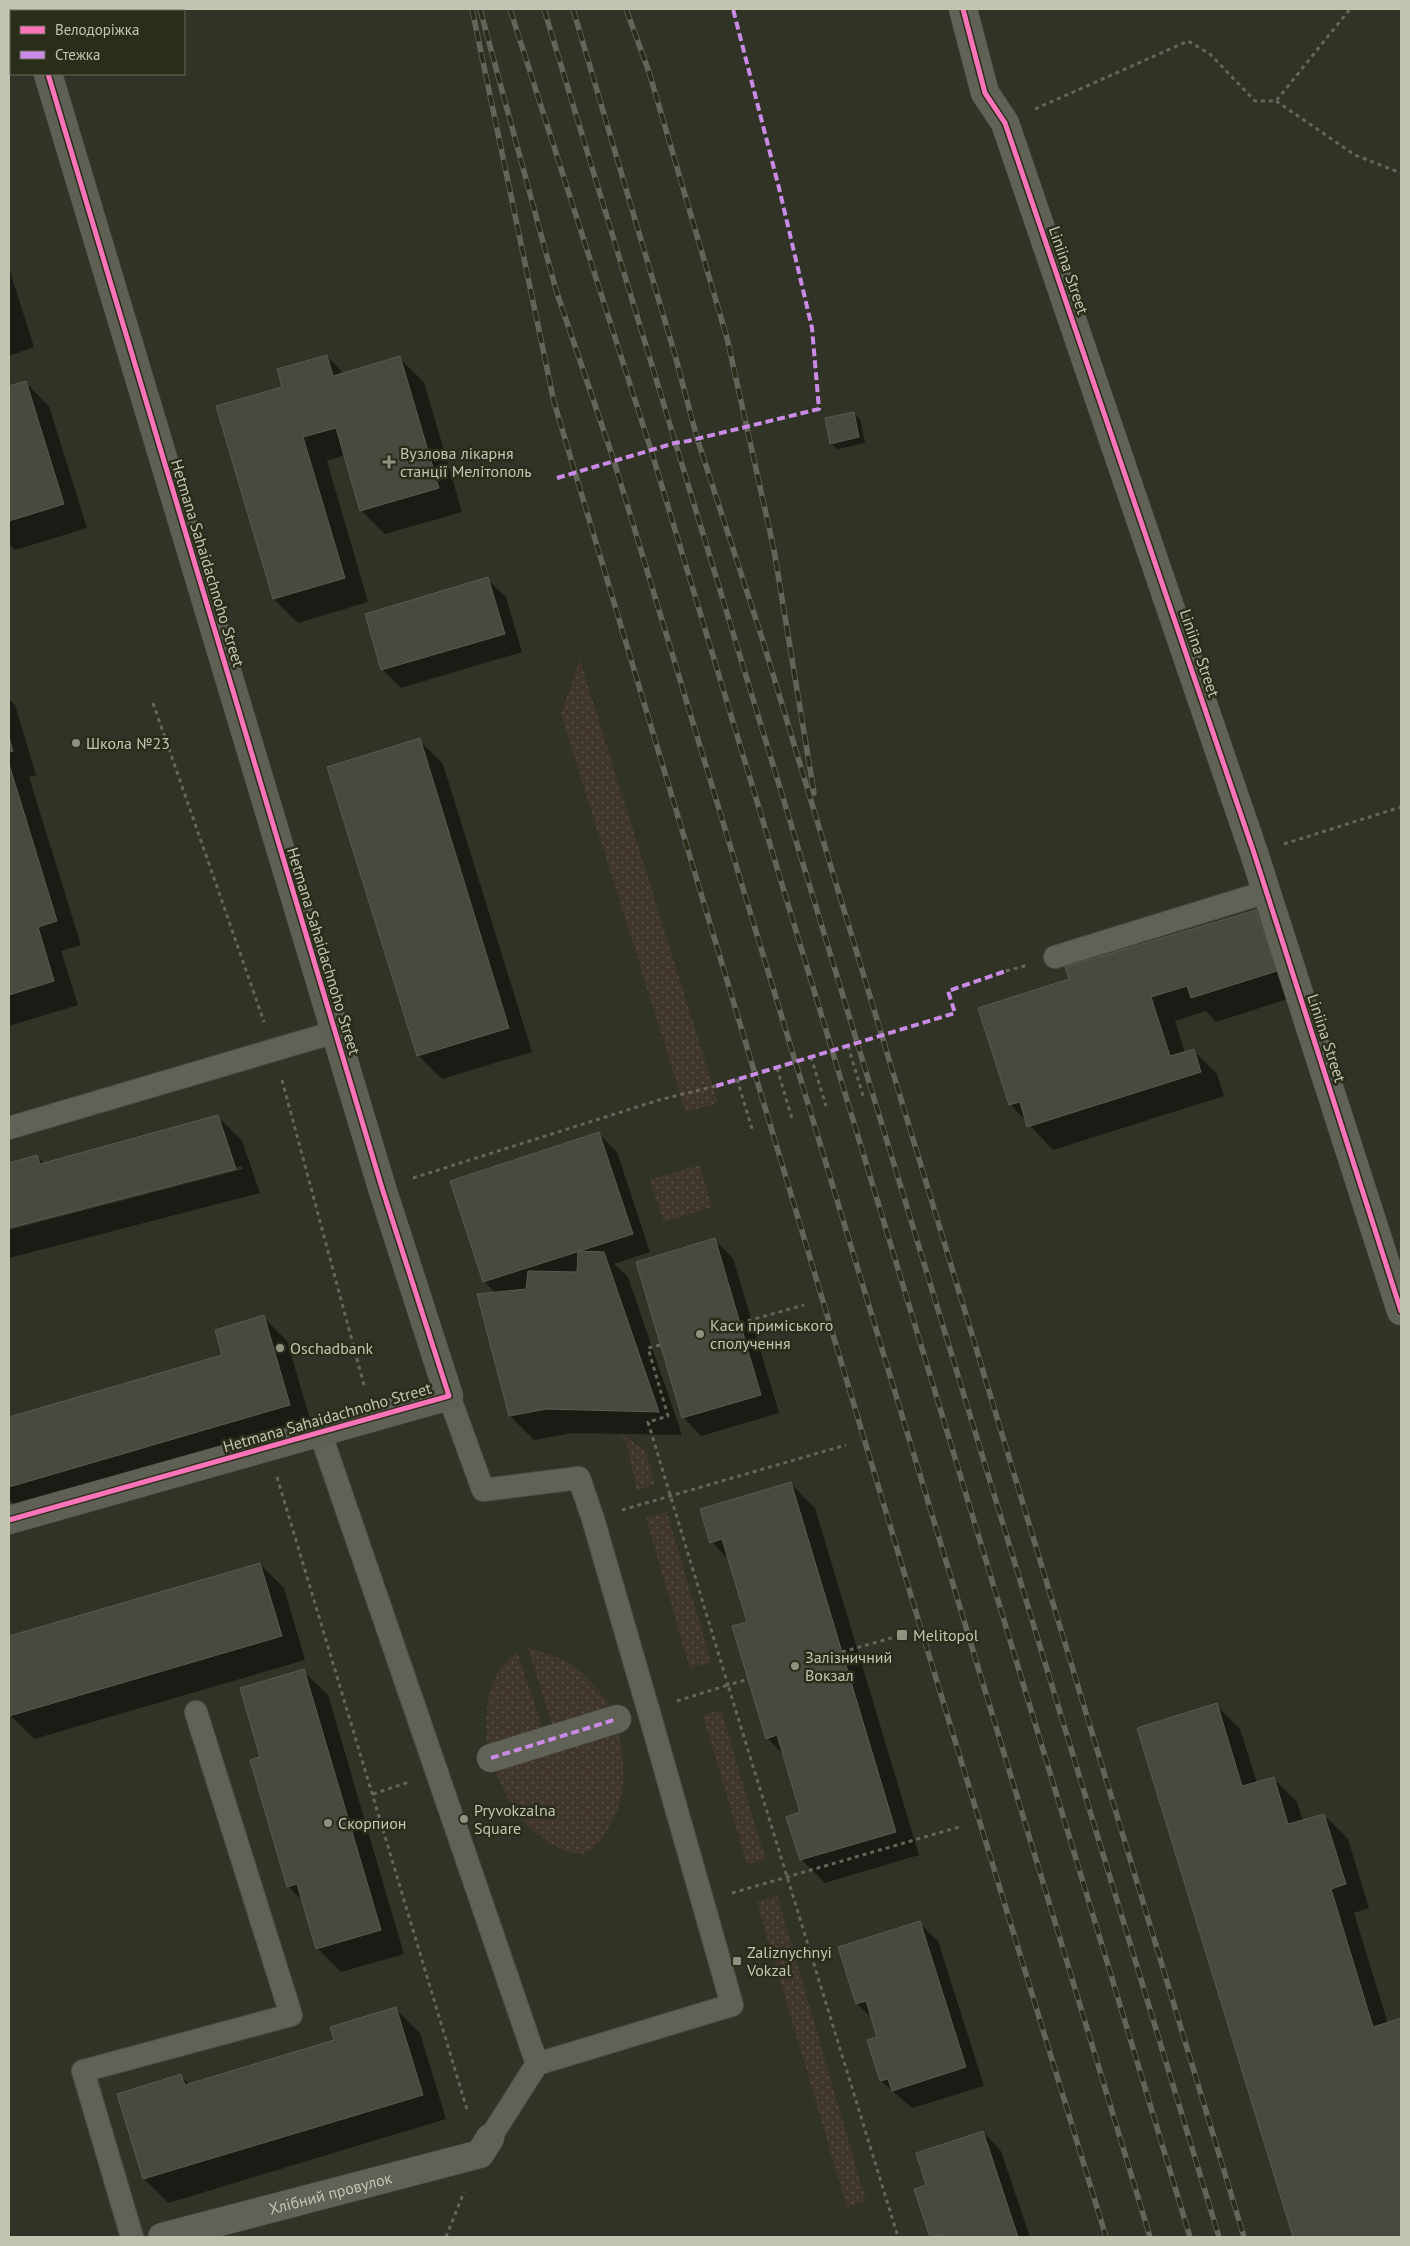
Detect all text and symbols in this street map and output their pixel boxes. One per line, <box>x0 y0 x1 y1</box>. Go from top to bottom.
legend <box>10 10 185 75</box>
text: Велодоріжка <box>55 20 139 39</box>
text: Стежка <box>55 45 100 64</box>
street label: Liniina Street <box>1045 223 1094 317</box>
place label: Вузлова лікарня станції Мелітополь <box>400 443 532 481</box>
marker: Вузлова лікарня станції Мелітополь <box>382 455 396 469</box>
street label: Hetmana Sahaidachnoho Street <box>167 457 249 670</box>
street label: Liniina Street <box>1176 606 1225 700</box>
place label: Школа №23 <box>86 733 170 753</box>
marker: Школа №23 <box>70 737 82 749</box>
street label: Hetmana Sahaidachnoho Street <box>283 845 365 1058</box>
street label: Liniina Street <box>1303 991 1351 1085</box>
place label: Каси приміського сполучення <box>710 1315 833 1353</box>
marker: Каси приміського сполучення <box>694 1328 706 1340</box>
place label: Oschadbank <box>290 1338 374 1358</box>
marker: Oschadbank <box>274 1342 286 1354</box>
street label: Hetmana Sahaidachnoho Street <box>220 1377 434 1456</box>
place label: Melitopol <box>913 1625 979 1645</box>
marker: Melitopol <box>895 1628 909 1642</box>
place label: Залізничний Вокзал <box>805 1647 892 1685</box>
marker: Залізничний Вокзал <box>789 1660 801 1672</box>
place label: Pryvokzalna Square <box>474 1800 556 1838</box>
place label: Скорпион <box>338 1813 406 1833</box>
marker: Pryvokzalna Square <box>458 1813 470 1825</box>
marker: Скорпион <box>322 1817 334 1829</box>
place label: Zaliznychnyi Vokzal <box>746 1942 832 1980</box>
marker: Zaliznychnyi Vokzal <box>731 1955 743 1967</box>
street label: Хлібний провулок <box>267 2167 394 2219</box>

